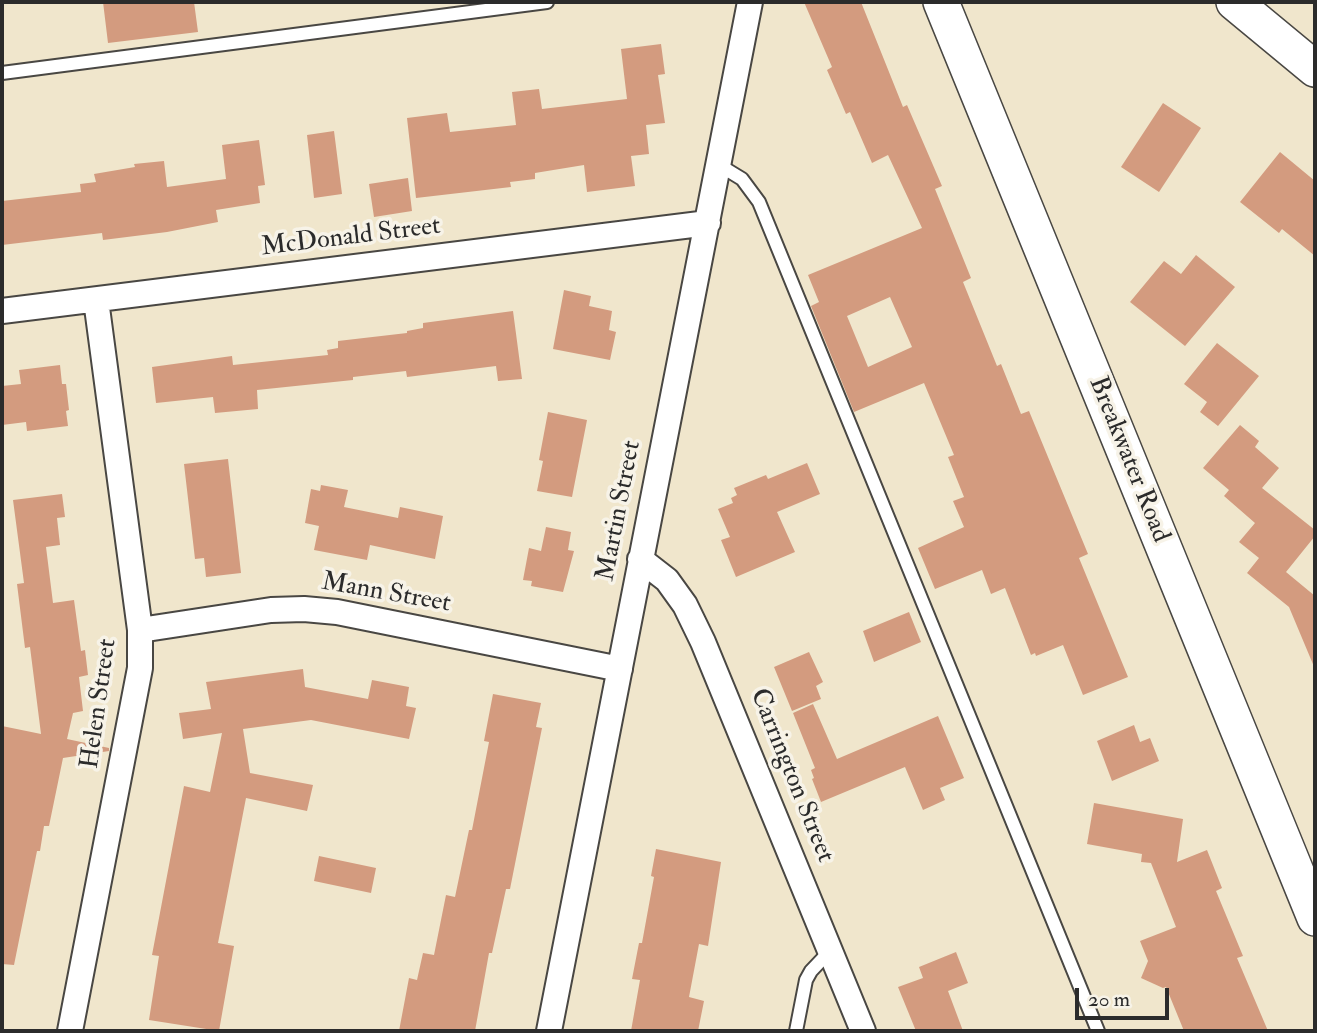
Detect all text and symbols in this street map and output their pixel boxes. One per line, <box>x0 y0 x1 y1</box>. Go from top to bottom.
street label: McDonald Street <box>260 212 442 264</box>
street label: Breakwater Road <box>1081 373 1175 547</box>
street label: Martin Street <box>591 438 649 584</box>
street label: Mann Street <box>319 567 453 621</box>
street label: Helen Street <box>75 637 125 771</box>
street label: Carrington Street <box>742 685 840 867</box>
scale bar <box>1079 974 1174 1018</box>
text: 20 m <box>1088 986 1130 1013</box>

